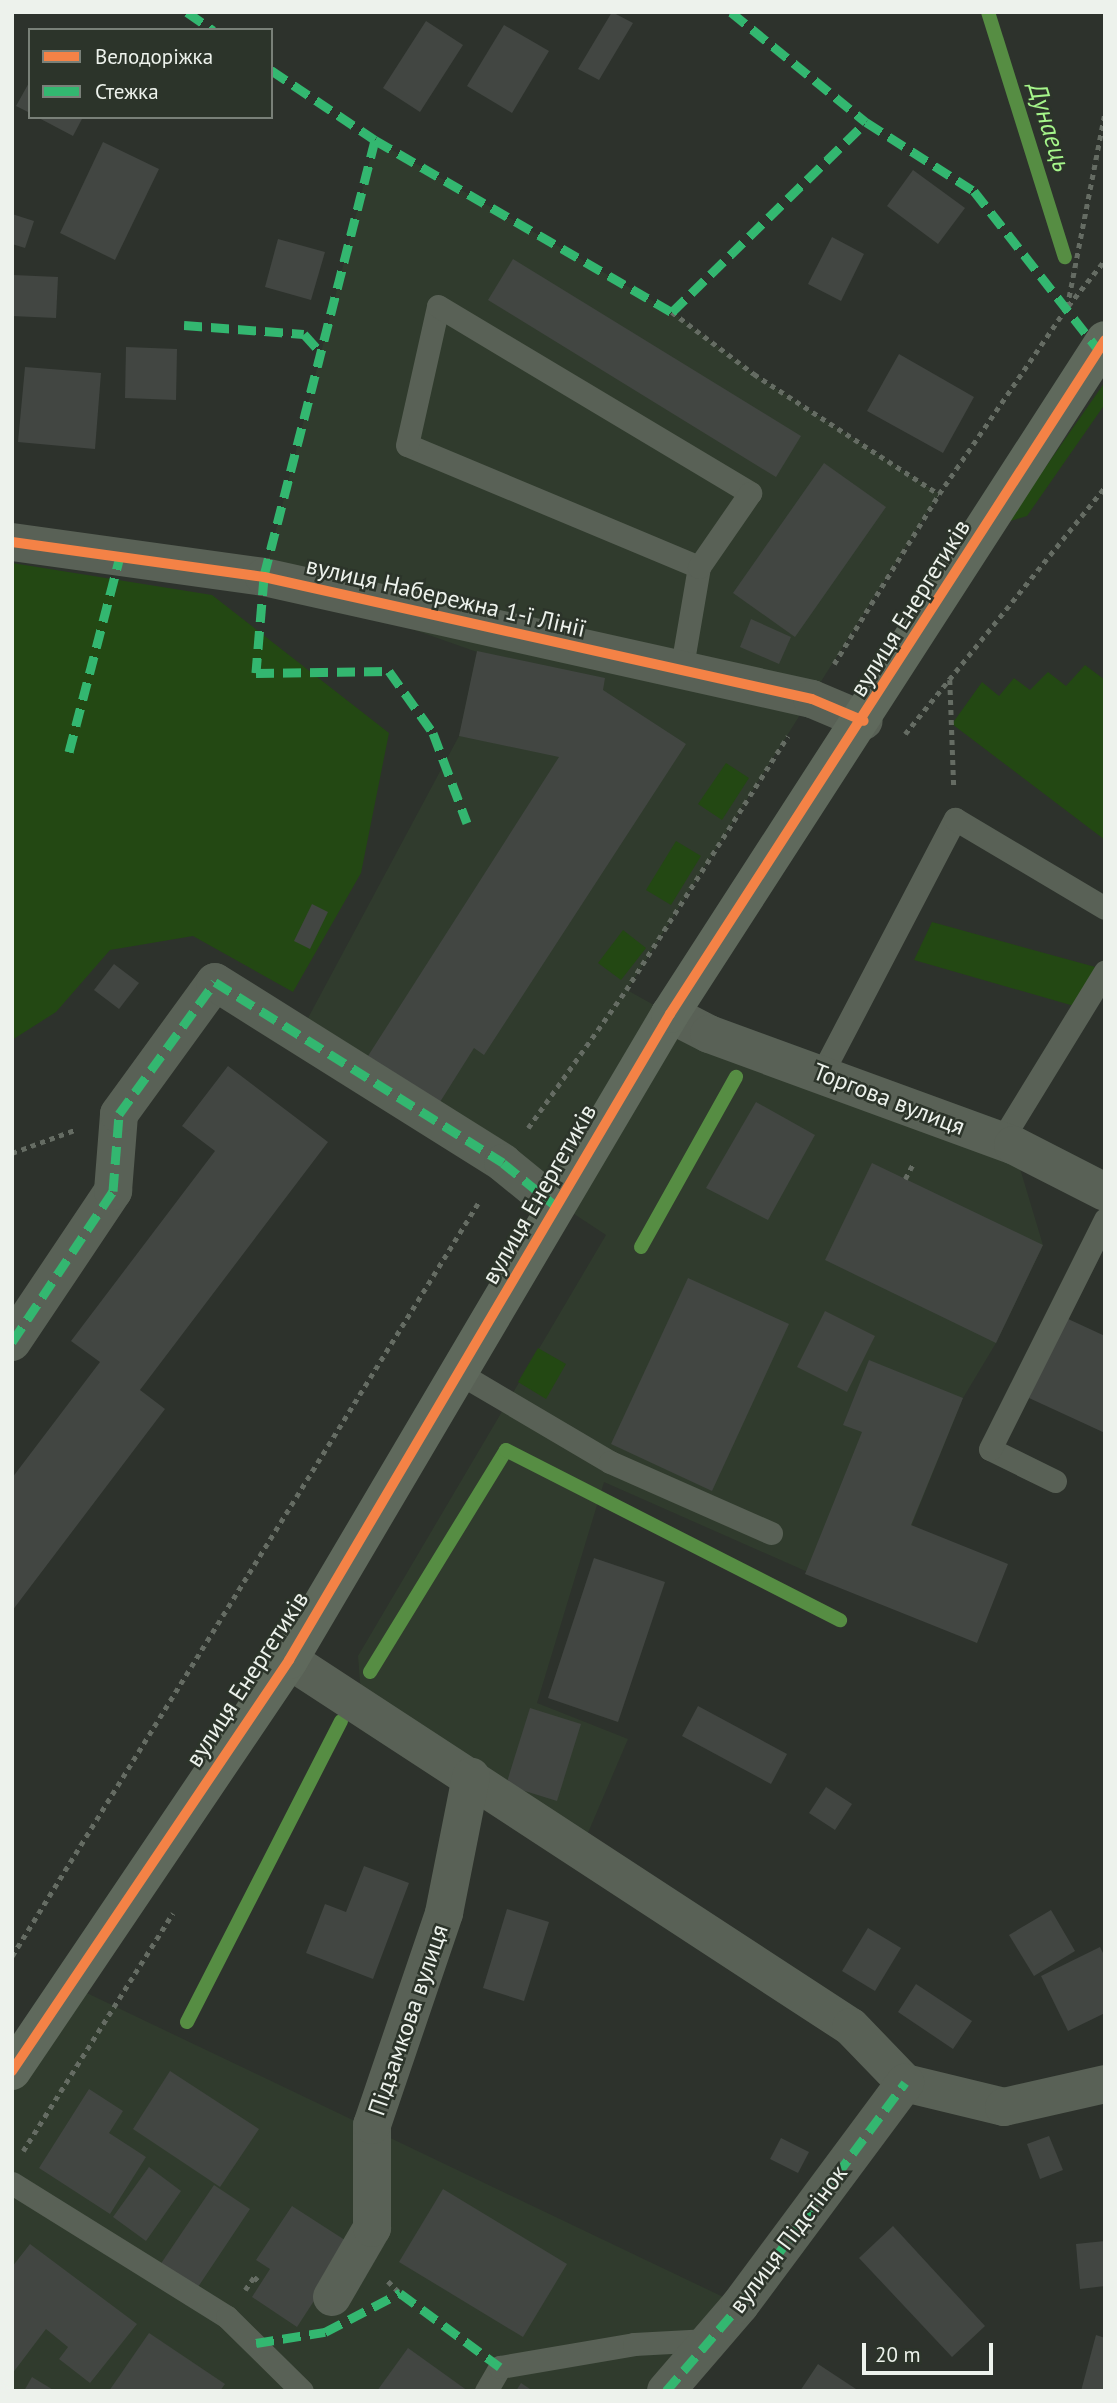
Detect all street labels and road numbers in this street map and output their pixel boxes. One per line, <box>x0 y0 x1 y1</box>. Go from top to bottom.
street label: вулиця Енергетиків <box>844 514 976 702</box>
street label: вулиця Набережна 1-ї Лінії <box>303 551 589 643</box>
street label: Торгова вулиця <box>809 1057 969 1141</box>
street label: вулиця Енергетиків <box>476 1099 602 1289</box>
street label: вулиця Енергетиків <box>180 1586 314 1772</box>
street label: Підзамкова вулиця <box>362 1921 454 2119</box>
street label: вулиця Підстінок <box>723 2159 853 2319</box>

